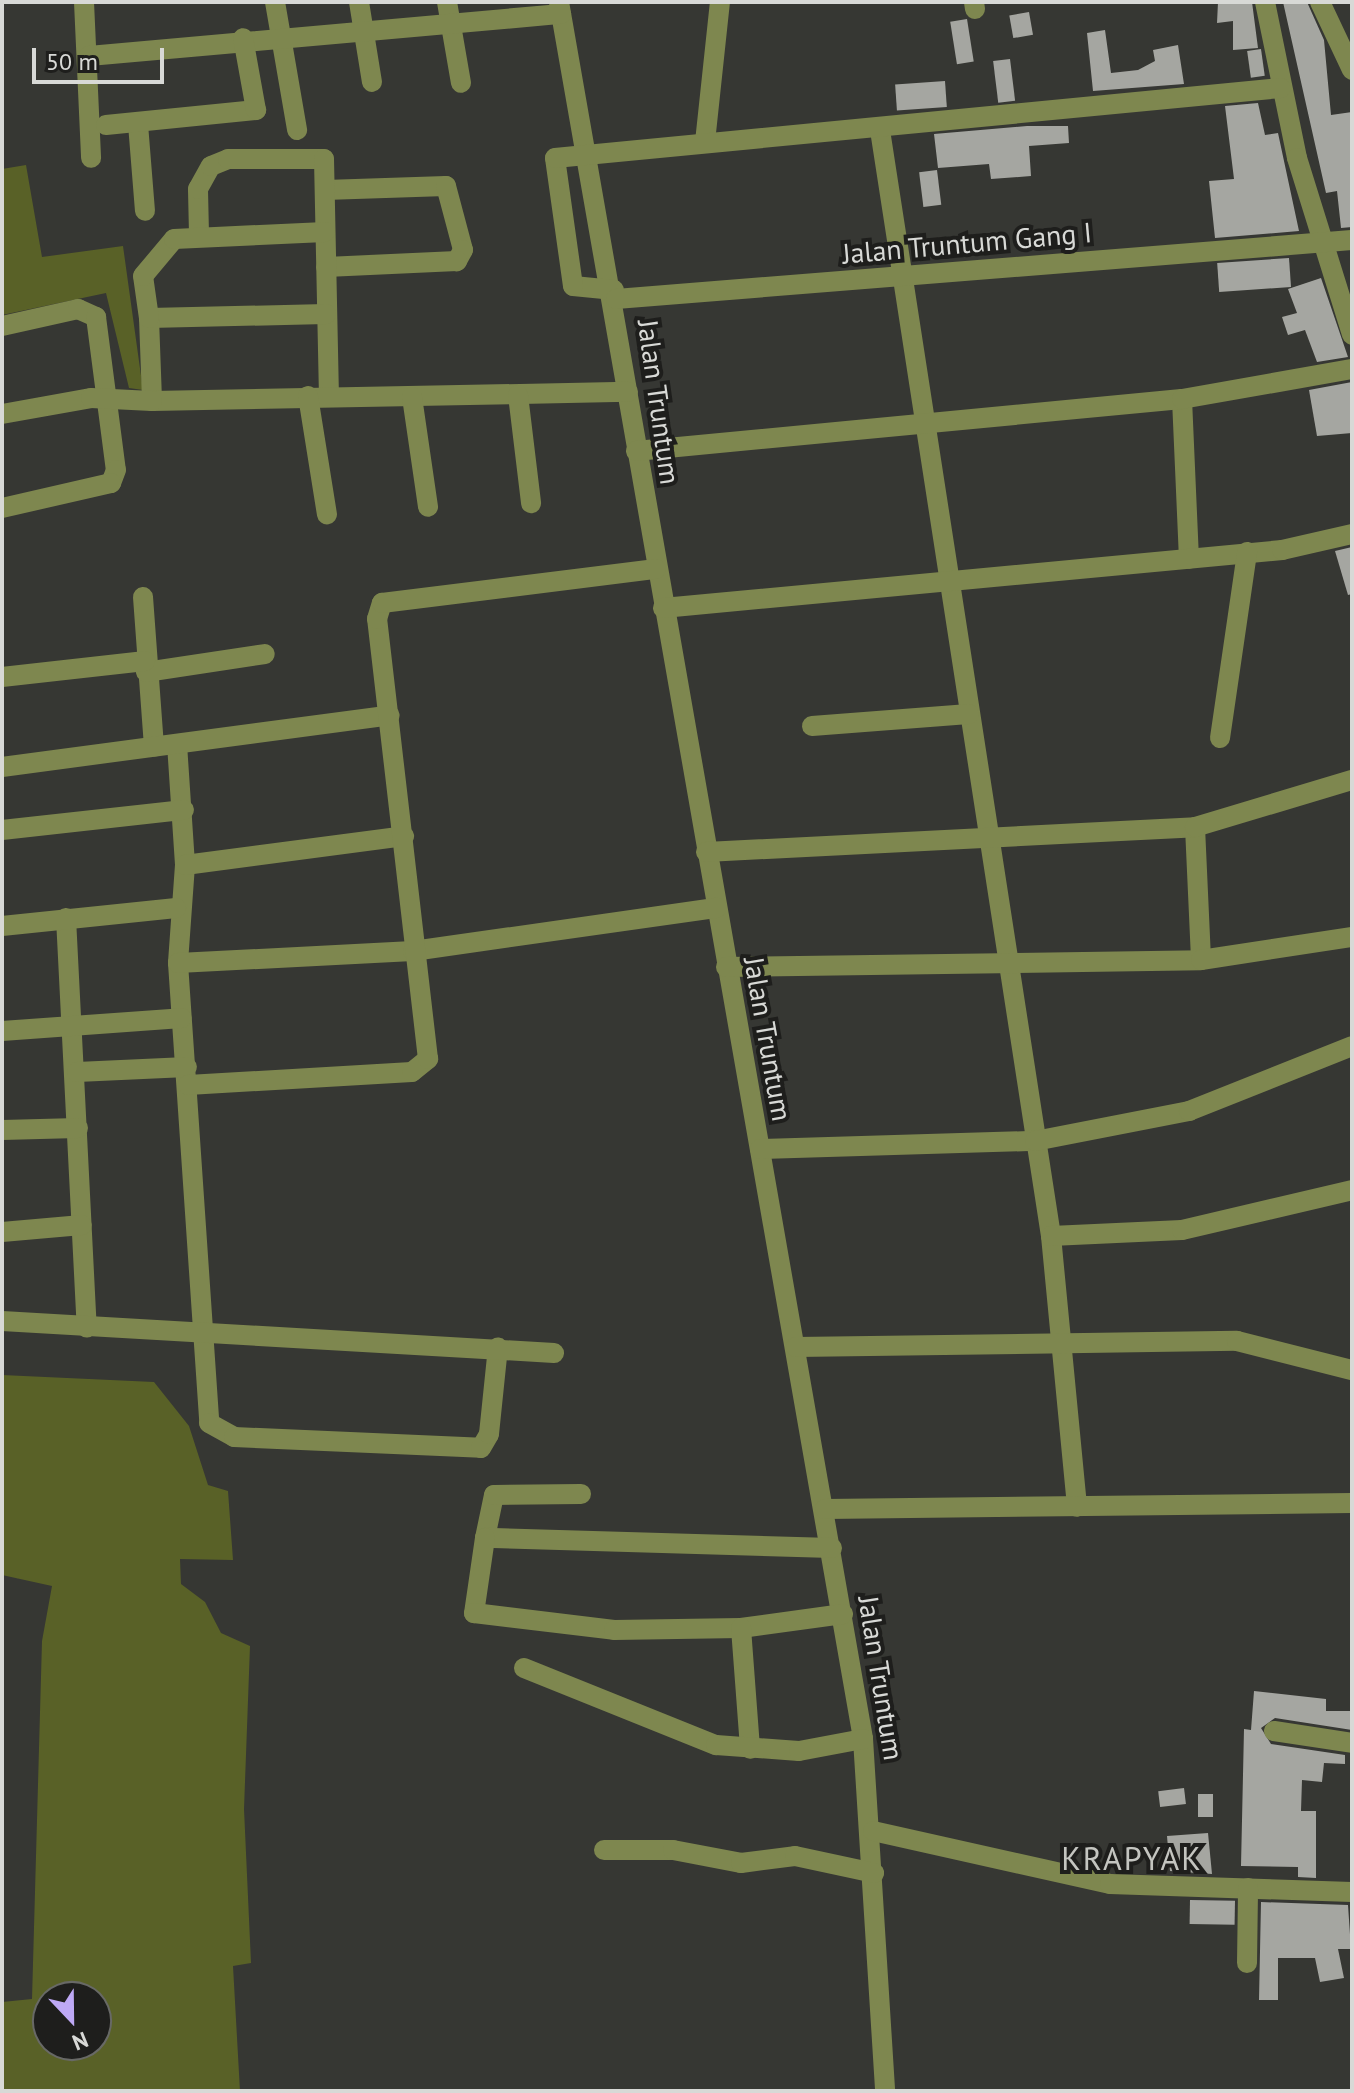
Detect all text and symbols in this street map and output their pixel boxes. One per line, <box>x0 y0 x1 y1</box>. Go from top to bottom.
scale bar <box>36 32 168 82</box>
text: 50 m <box>46 46 98 77</box>
street label: Jalan Truntum Gang I <box>840 215 1094 271</box>
street label: Jalan Truntum <box>631 317 687 487</box>
street label: Jalan Truntum <box>737 954 799 1124</box>
street label: Jalan Truntum <box>851 1593 911 1763</box>
district label: KRAPYAK <box>1061 1839 1203 1877</box>
north arrow <box>32 1981 112 2061</box>
text: N <box>68 2026 92 2057</box>

